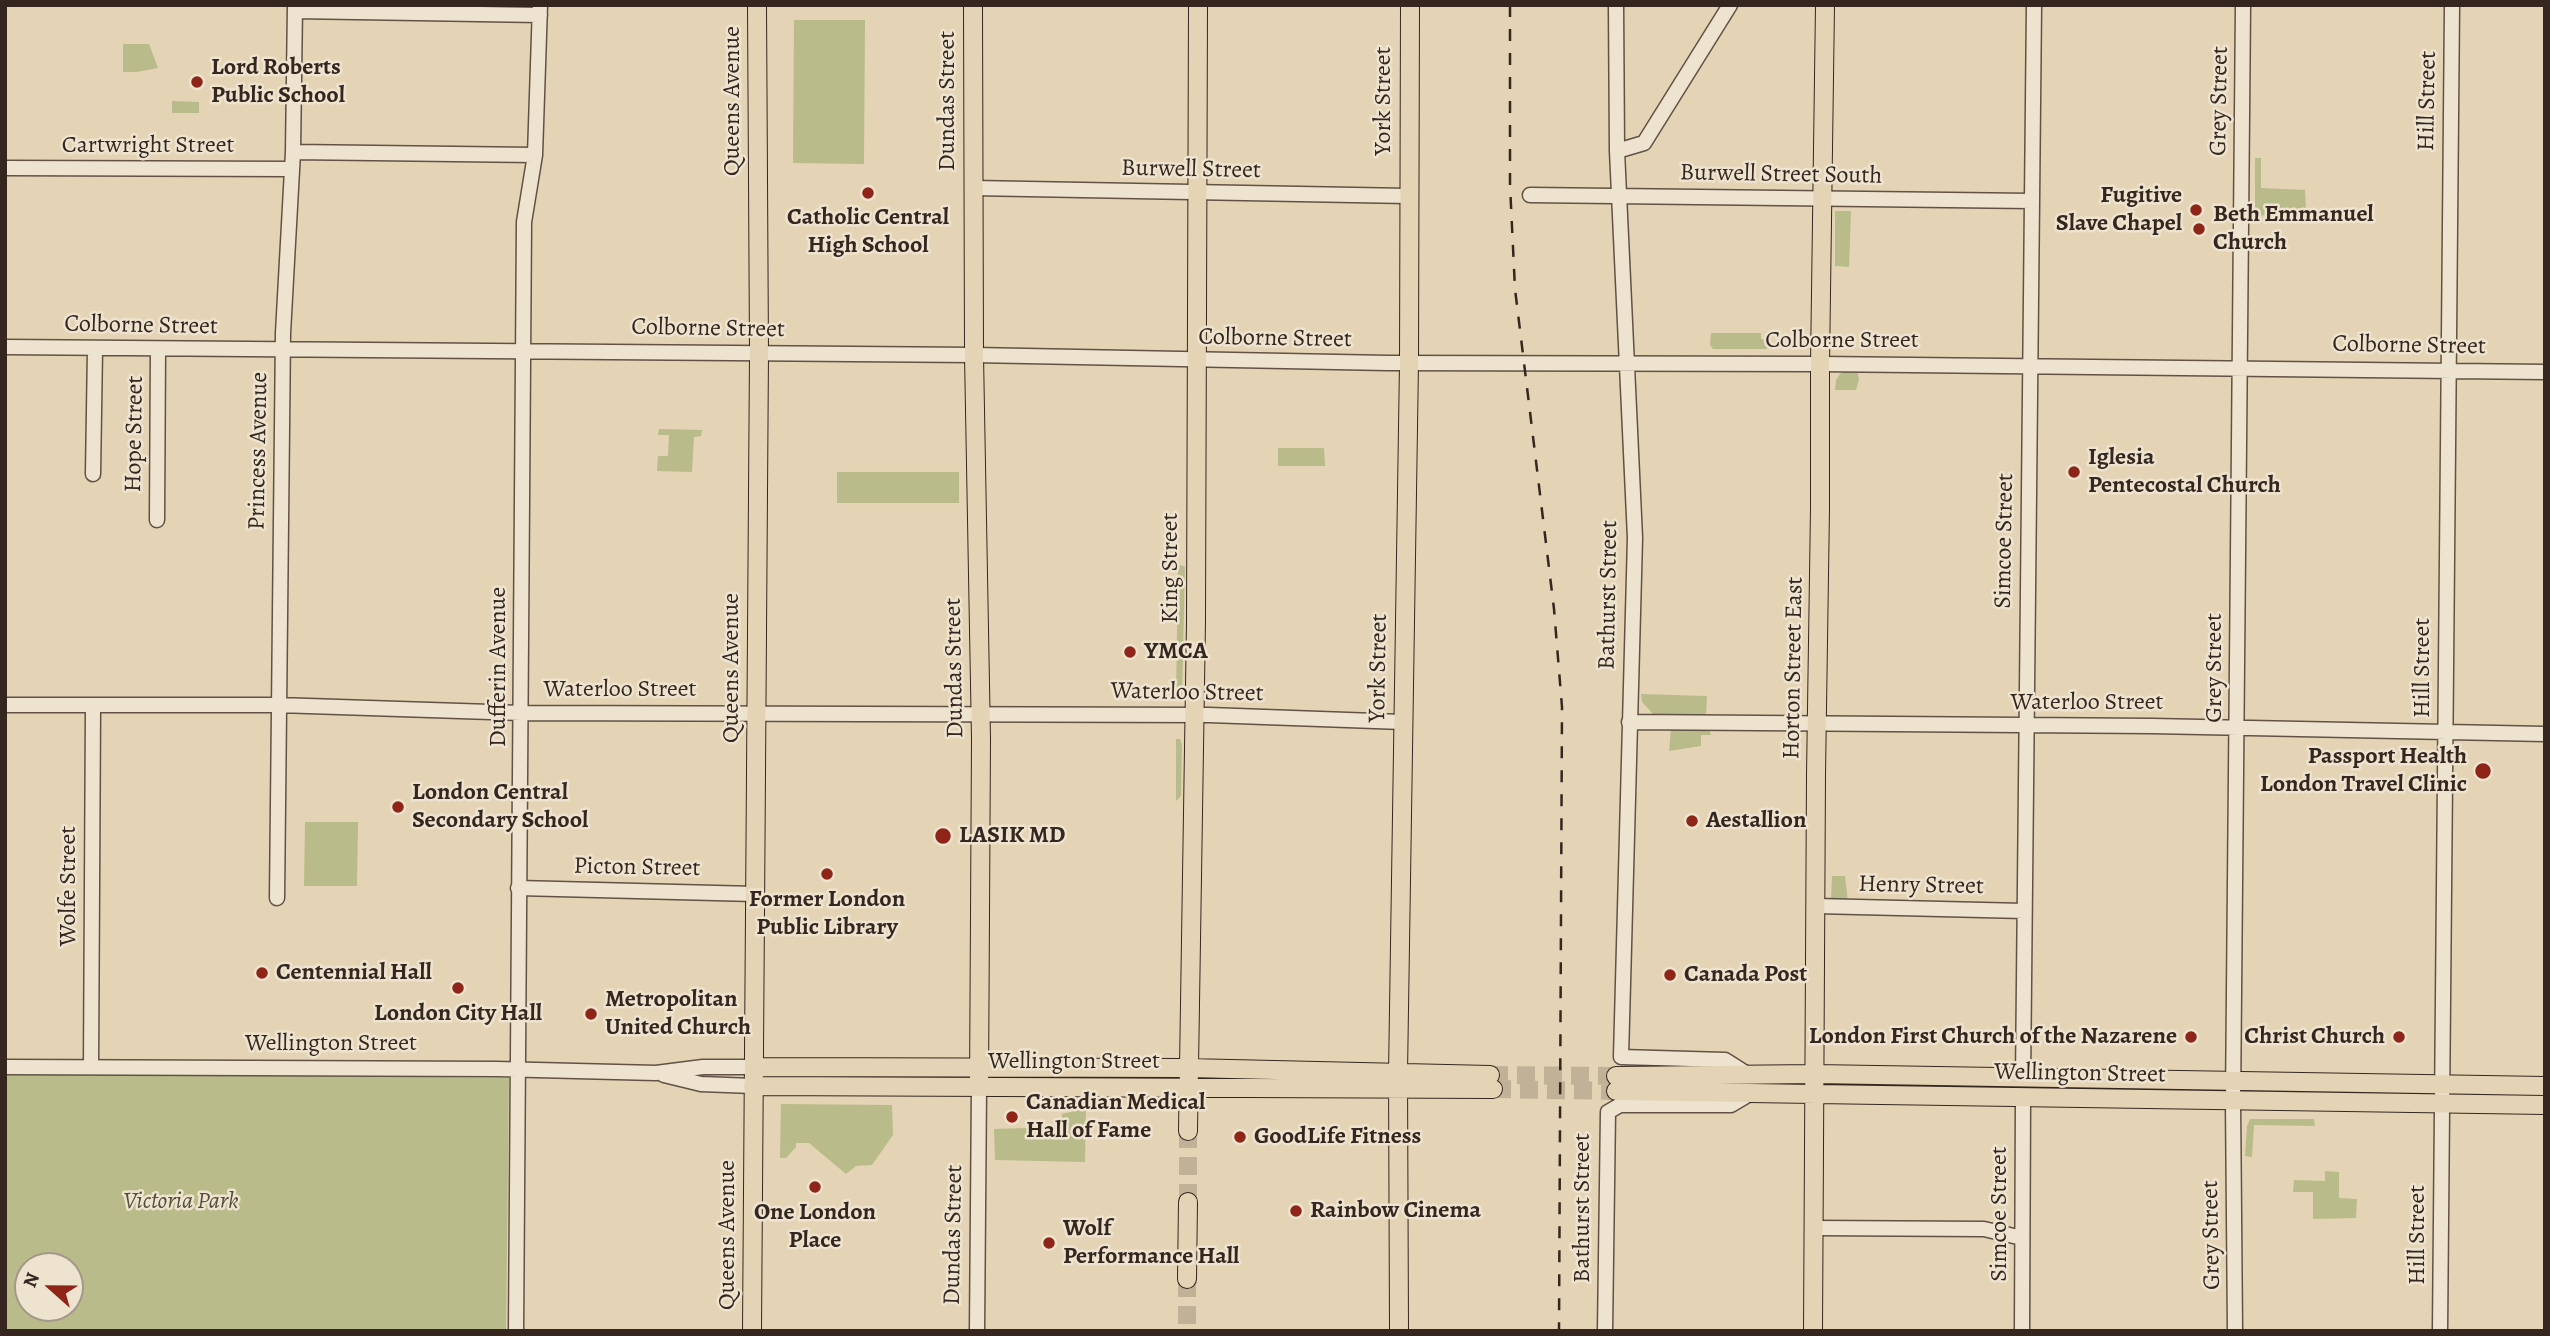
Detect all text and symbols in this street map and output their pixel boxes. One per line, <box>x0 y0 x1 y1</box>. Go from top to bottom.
street label: Queens Avenue <box>719 26 747 176</box>
street label: Dundas Street <box>934 31 962 171</box>
street label: Grey Street <box>2205 46 2235 156</box>
street label: York Street <box>1370 47 1398 155</box>
street label: Hill Street <box>2413 51 2443 151</box>
place label: Lord Roberts Public School <box>211 54 345 110</box>
marker: Lord Roberts Public School <box>189 74 205 90</box>
street label: Cartwright Street <box>62 132 234 160</box>
street label: Burwell Street <box>1121 154 1261 186</box>
street label: Burwell Street South <box>1680 159 1882 191</box>
place label: Fugitive Slave Chapel <box>2056 182 2182 238</box>
marker: Catholic Central High School <box>860 185 876 201</box>
place label: Beth Emmanuel Church <box>2213 201 2374 257</box>
marker: Fugitive Slave Chapel <box>2188 202 2204 218</box>
place label: Catholic Central High School <box>787 204 949 260</box>
marker: Beth Emmanuel Church <box>2191 221 2207 237</box>
street label: Colborne Street <box>64 310 218 342</box>
street label: Colborne Street <box>631 313 785 345</box>
street label: Colborne Street <box>1198 323 1352 355</box>
street label: Colborne Street <box>1765 327 1919 355</box>
street label: Colborne Street <box>2332 330 2486 362</box>
street label: Princess Avenue <box>243 372 275 530</box>
street label: Hope Street <box>120 375 150 493</box>
place label: Iglesia Pentecostal Church <box>2088 444 2281 500</box>
marker: Iglesia Pentecostal Church <box>2066 464 2082 480</box>
street label: Simcoe Street <box>1989 473 2021 609</box>
street label: King Street <box>1157 513 1185 623</box>
street label: Bathurst Street <box>1593 520 1625 670</box>
street label: Horton Street East <box>1778 576 1810 760</box>
street label: Dufferin Avenue <box>485 587 513 747</box>
street label: Queens Avenue <box>718 593 746 743</box>
street label: Dundas Street <box>939 598 971 738</box>
street label: York Street <box>1364 613 1394 723</box>
street label: Grey Street <box>2201 613 2229 723</box>
street label: Hill Street <box>2409 618 2437 718</box>
place label: YMCA <box>1144 638 1208 666</box>
marker: YMCA <box>1122 644 1138 660</box>
street label: Waterloo Street <box>543 676 697 704</box>
street label: Waterloo Street <box>1110 677 1264 709</box>
street label: Waterloo Street <box>2010 689 2164 717</box>
place label: Passport Health London Travel Clinic <box>2260 743 2467 799</box>
marker: Passport Health London Travel Clinic <box>2473 761 2493 781</box>
place label: London Central Secondary School <box>412 779 588 835</box>
marker: London Central Secondary School <box>390 799 406 815</box>
place label: Aestallion <box>1706 807 1806 835</box>
marker: Aestallion <box>1684 813 1700 829</box>
place label: LASIK MD <box>959 822 1066 850</box>
street label: Wolfe Street <box>55 826 83 946</box>
marker: LASIK MD <box>933 826 953 846</box>
street label: Picton Street <box>573 852 701 884</box>
marker: Former London Public Library <box>819 866 835 882</box>
street label: Henry Street <box>1858 871 1984 901</box>
place label: Former London Public Library <box>749 886 905 942</box>
place label: Centennial Hall <box>276 959 432 987</box>
place label: Canada Post <box>1684 961 1807 989</box>
marker: Centennial Hall <box>254 965 270 981</box>
marker: Canada Post <box>1662 967 1678 983</box>
marker: London City Hall <box>450 980 466 996</box>
place label: Metropolitan United Church <box>605 986 751 1042</box>
place label: London City Hall <box>374 1000 542 1028</box>
marker: Metropolitan United Church <box>583 1006 599 1022</box>
place label: London First Church of the Nazarene <box>1809 1023 2177 1051</box>
place label: Christ Church <box>2244 1023 2385 1051</box>
marker: London First Church of the Nazarene <box>2183 1029 2199 1045</box>
marker: Christ Church <box>2391 1029 2407 1045</box>
street label: Wellington Street <box>245 1030 417 1058</box>
street label: Wellington Street <box>988 1048 1160 1076</box>
street label: Wellington Street <box>1994 1058 2166 1090</box>
place label: Canadian Medical Hall of Fame <box>1026 1089 1205 1145</box>
marker: Canadian Medical Hall of Fame <box>1004 1109 1020 1125</box>
place label: GoodLife Fitness <box>1254 1123 1421 1151</box>
marker: GoodLife Fitness <box>1232 1129 1248 1145</box>
street label: Bathurst Street <box>1569 1133 1597 1283</box>
street label: Simcoe Street <box>1986 1146 2014 1282</box>
street label: Queens Avenue <box>714 1160 742 1310</box>
street label: Dundas Street <box>938 1165 970 1305</box>
marker: One London Place <box>807 1179 823 1195</box>
street label: Grey Street <box>2197 1180 2227 1290</box>
street label: Hill Street <box>2404 1185 2432 1285</box>
park label: Victoria Park <box>123 1188 239 1216</box>
place label: Rainbow Cinema <box>1310 1197 1481 1225</box>
place label: One London Place <box>754 1199 876 1255</box>
marker: Rainbow Cinema <box>1288 1203 1304 1219</box>
place label: Wolf Performance Hall <box>1063 1215 1239 1271</box>
marker: Wolf Performance Hall <box>1041 1235 1057 1251</box>
north arrow <box>14 1252 84 1322</box>
text: N <box>17 1269 46 1291</box>

